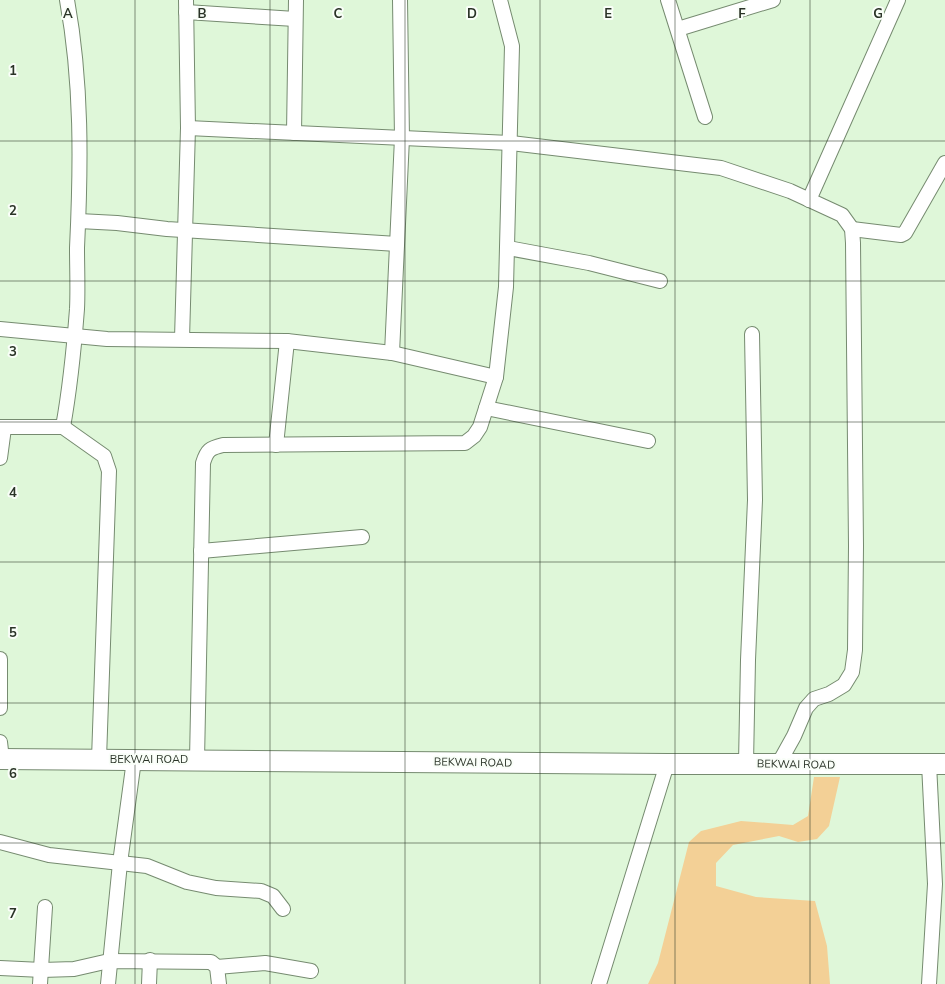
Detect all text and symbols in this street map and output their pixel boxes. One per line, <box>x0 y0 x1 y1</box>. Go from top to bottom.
text: A <box>63 5 73 21</box>
text: B <box>198 5 207 21</box>
text: C <box>334 5 343 21</box>
text: D <box>467 5 477 21</box>
text: E <box>604 5 612 21</box>
text: F <box>738 5 746 21</box>
text: G <box>873 5 883 21</box>
text: 1 <box>9 62 17 78</box>
text: 2 <box>9 202 17 218</box>
text: 3 <box>9 343 17 359</box>
text: 4 <box>9 484 17 500</box>
text: 5 <box>9 624 17 640</box>
street label: BEKWAI ROAD <box>110 752 188 766</box>
street label: BEKWAI ROAD <box>434 754 512 770</box>
street label: BEKWAI ROAD <box>757 756 835 772</box>
text: 6 <box>9 765 17 781</box>
text: 7 <box>9 905 17 921</box>

